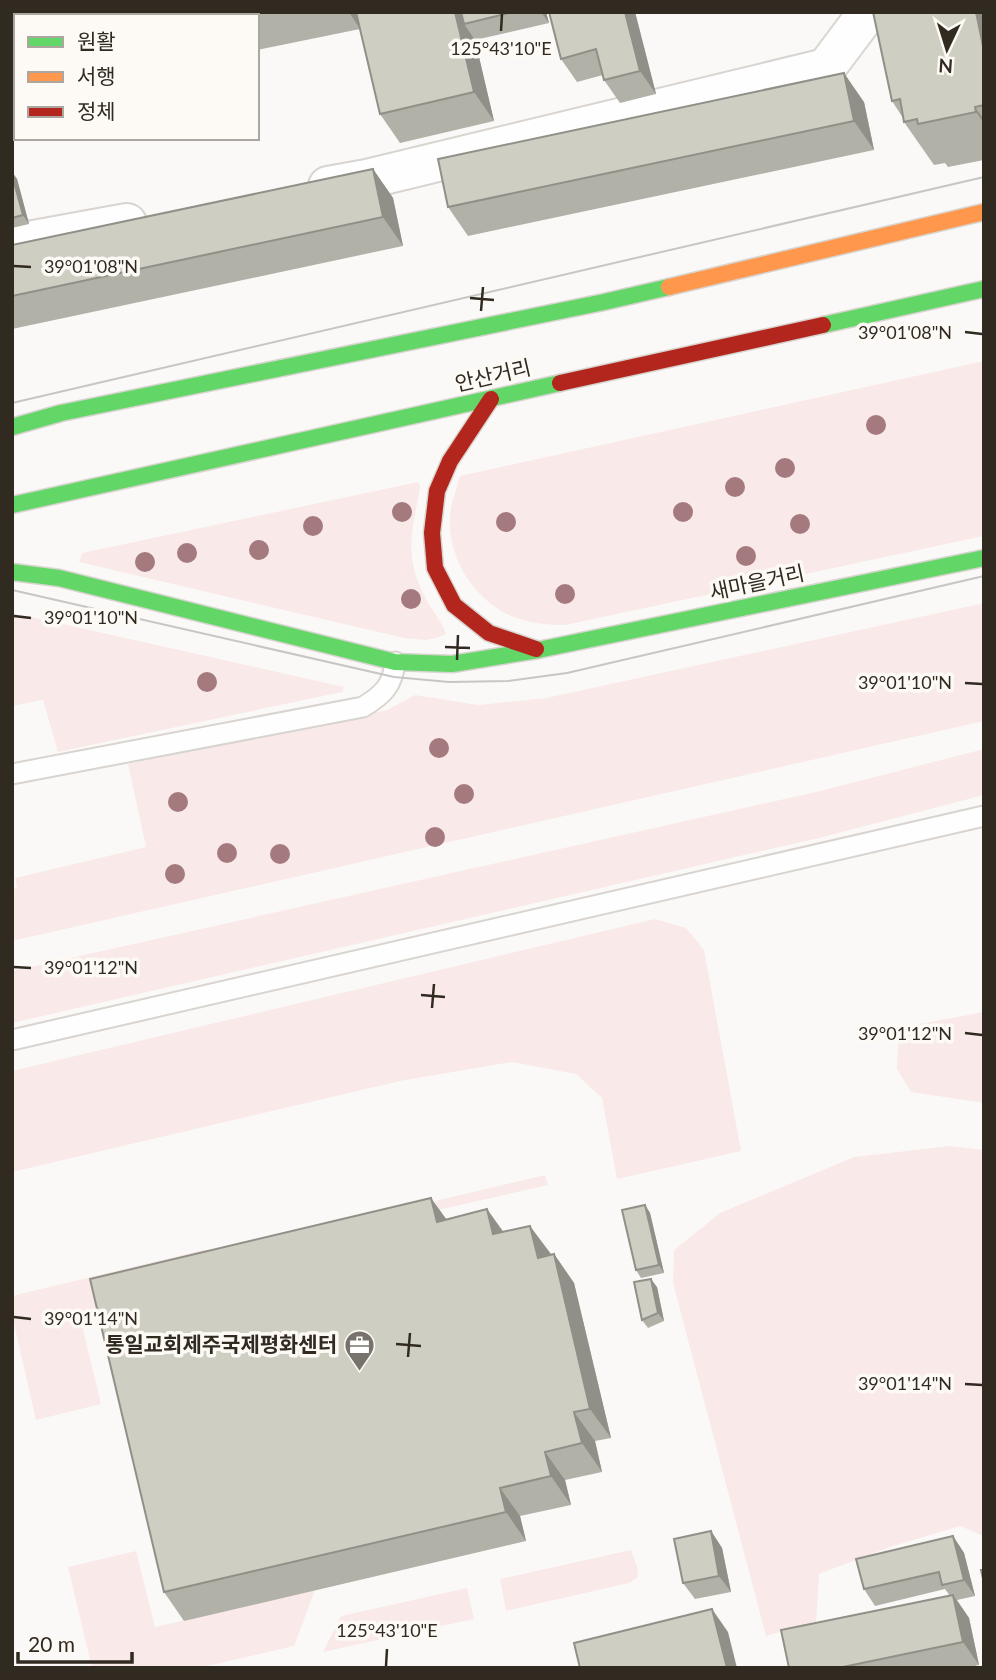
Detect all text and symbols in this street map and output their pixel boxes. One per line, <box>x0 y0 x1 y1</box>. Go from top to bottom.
legend <box>14 14 259 140</box>
north arrow <box>912 14 982 84</box>
text: 원활 <box>77 28 116 53</box>
text: 125°43'10"E <box>450 37 552 59</box>
text: N <box>938 54 954 78</box>
text: 서행 <box>77 63 116 88</box>
text: 정체 <box>77 98 116 123</box>
text: 39°01'08"N <box>44 255 138 277</box>
text: 39°01'08"N <box>858 321 952 343</box>
street label: 안산거리 <box>452 354 533 395</box>
street label: 새마을거리 <box>707 559 807 604</box>
text: 39°01'10"N <box>44 606 138 628</box>
text: 39°01'10"N <box>858 671 952 693</box>
text: 39°01'12"N <box>44 956 138 978</box>
text: 39°01'12"N <box>858 1022 952 1044</box>
text: 39°01'14"N <box>44 1307 138 1329</box>
office icon: 통일교회제주국제평화센터 <box>343 1328 377 1372</box>
place label: 통일교회제주국제평화센터 <box>105 1331 337 1356</box>
text: 39°01'14"N <box>858 1372 952 1394</box>
text: 125°43'10"E <box>336 1619 438 1641</box>
scale bar <box>18 1620 131 1664</box>
text: 20 m <box>28 1631 75 1656</box>

